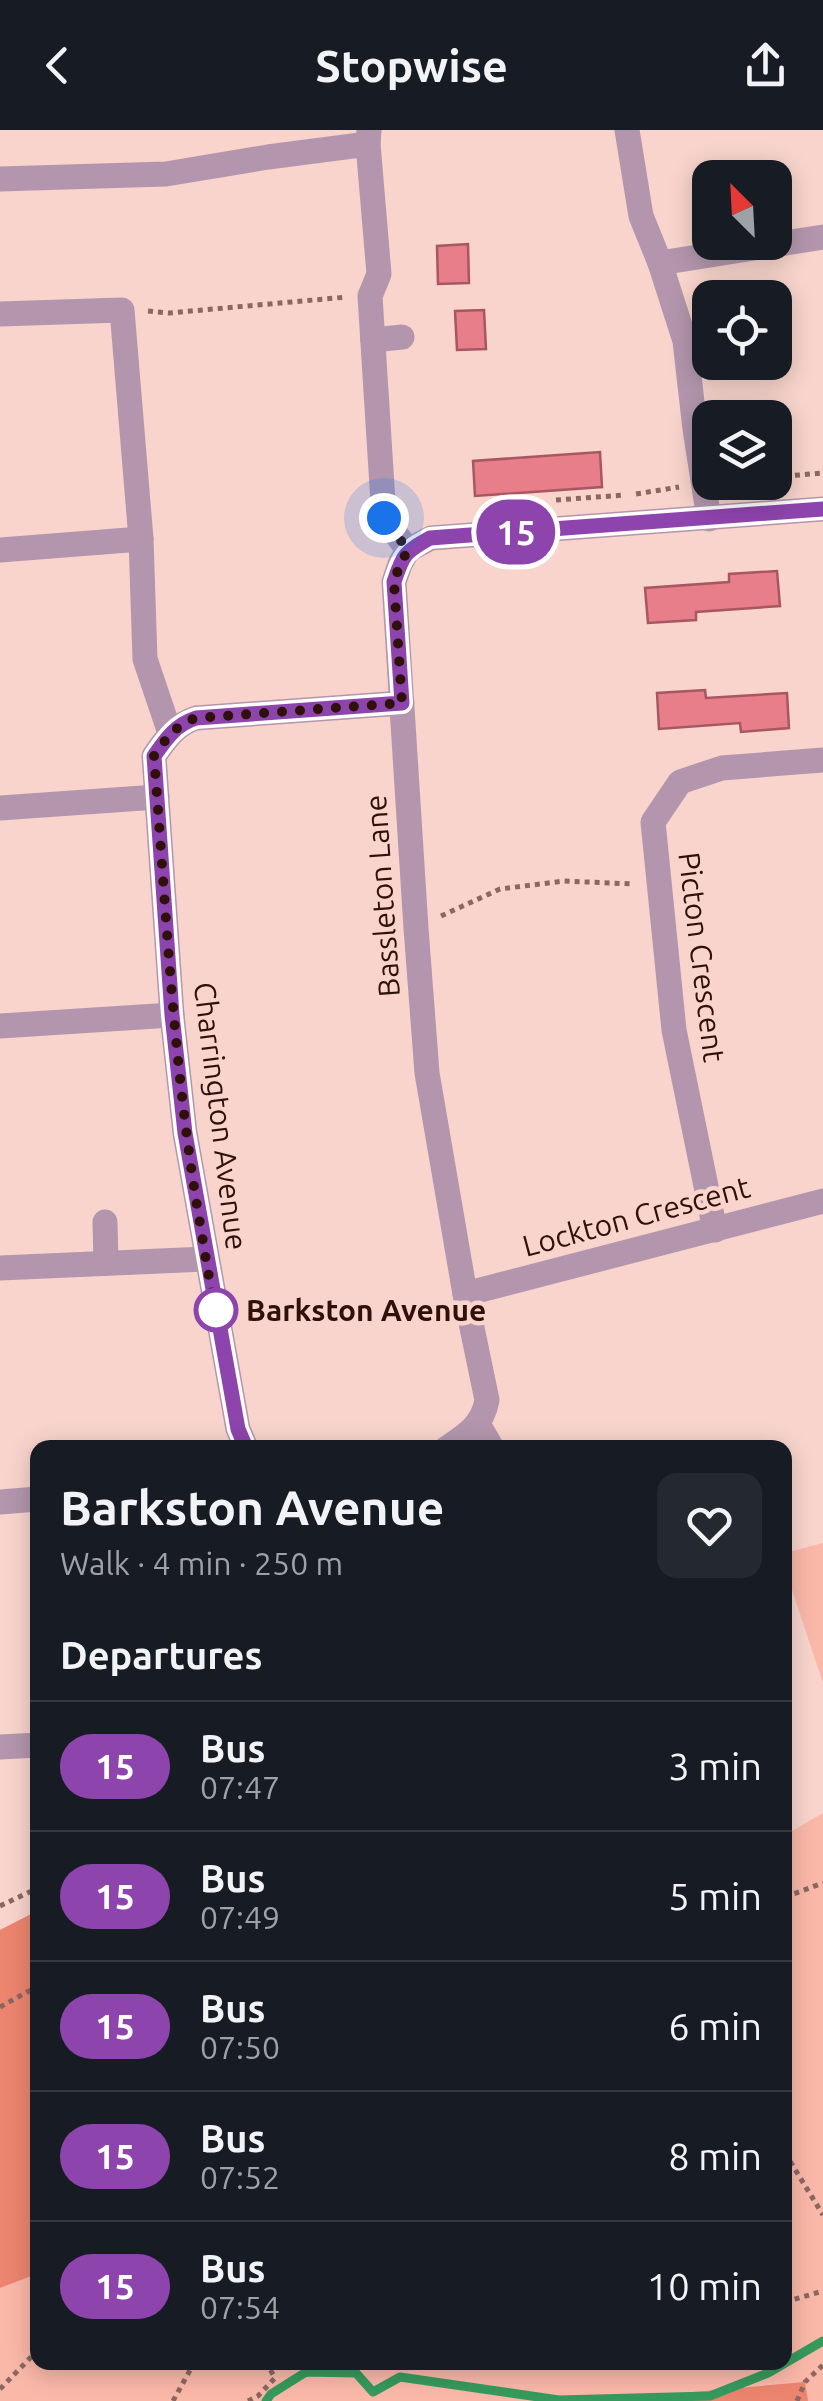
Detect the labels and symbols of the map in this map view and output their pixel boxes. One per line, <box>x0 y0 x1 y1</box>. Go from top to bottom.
north arrow <box>692 160 792 260</box>
your location <box>359 493 409 543</box>
line badge: 15 <box>471 500 561 564</box>
street label: Bassleton Lane <box>358 794 406 998</box>
street label: Picton Crescent <box>672 850 732 1064</box>
street label: Charrington Avenue <box>188 980 254 1252</box>
street label: Lockton Crescent <box>519 1169 754 1263</box>
marker: Barkston Avenue <box>195 1289 237 1331</box>
place label: Barkston Avenue <box>246 1293 486 1327</box>

